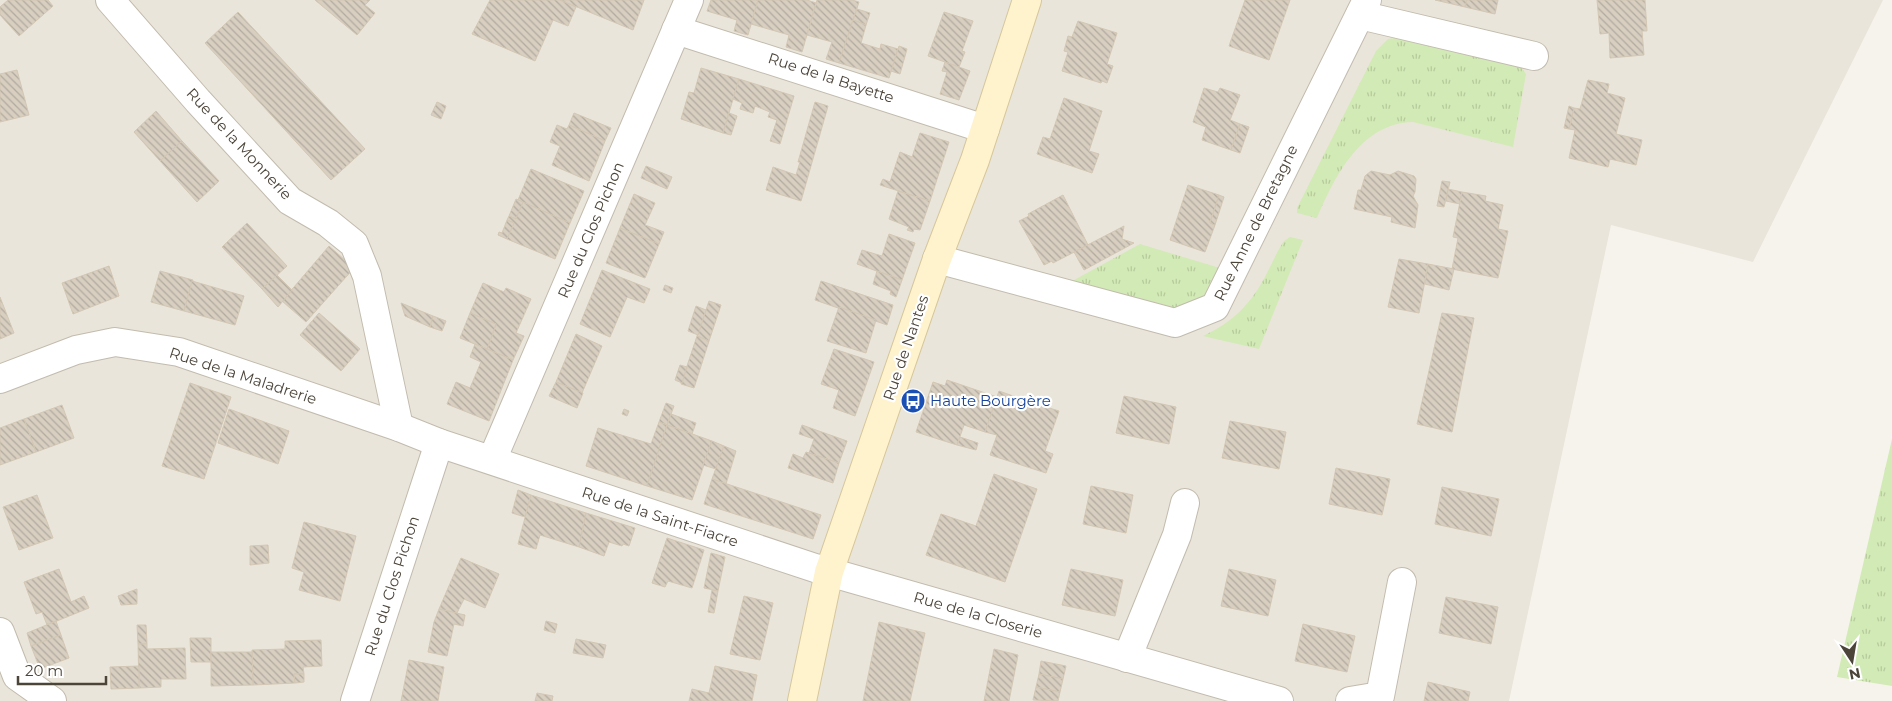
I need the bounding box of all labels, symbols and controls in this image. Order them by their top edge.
street label: Rue de la Bayette [766,48,897,107]
street label: Rue de la Monnerie [183,84,296,204]
street label: Rue Anne de Bretagne [1209,142,1302,304]
street label: Rue du Clos Pichon [553,159,628,301]
street label: Rue de Nantes [879,293,932,403]
street label: Rue de la Maladrerie [167,343,319,408]
bus stop icon: Haute Bourgère [900,388,926,414]
place label: Haute Bourgère [930,391,1051,410]
street label: Rue de la Saint-Fiacre [579,482,741,551]
street label: Rue du Clos Pichon [360,513,423,658]
street label: Rue de la Closerie [911,587,1045,642]
north arrow [1827,636,1877,686]
scale bar [18,654,105,686]
text: 20 m [25,661,63,680]
text: N [1847,664,1862,684]

